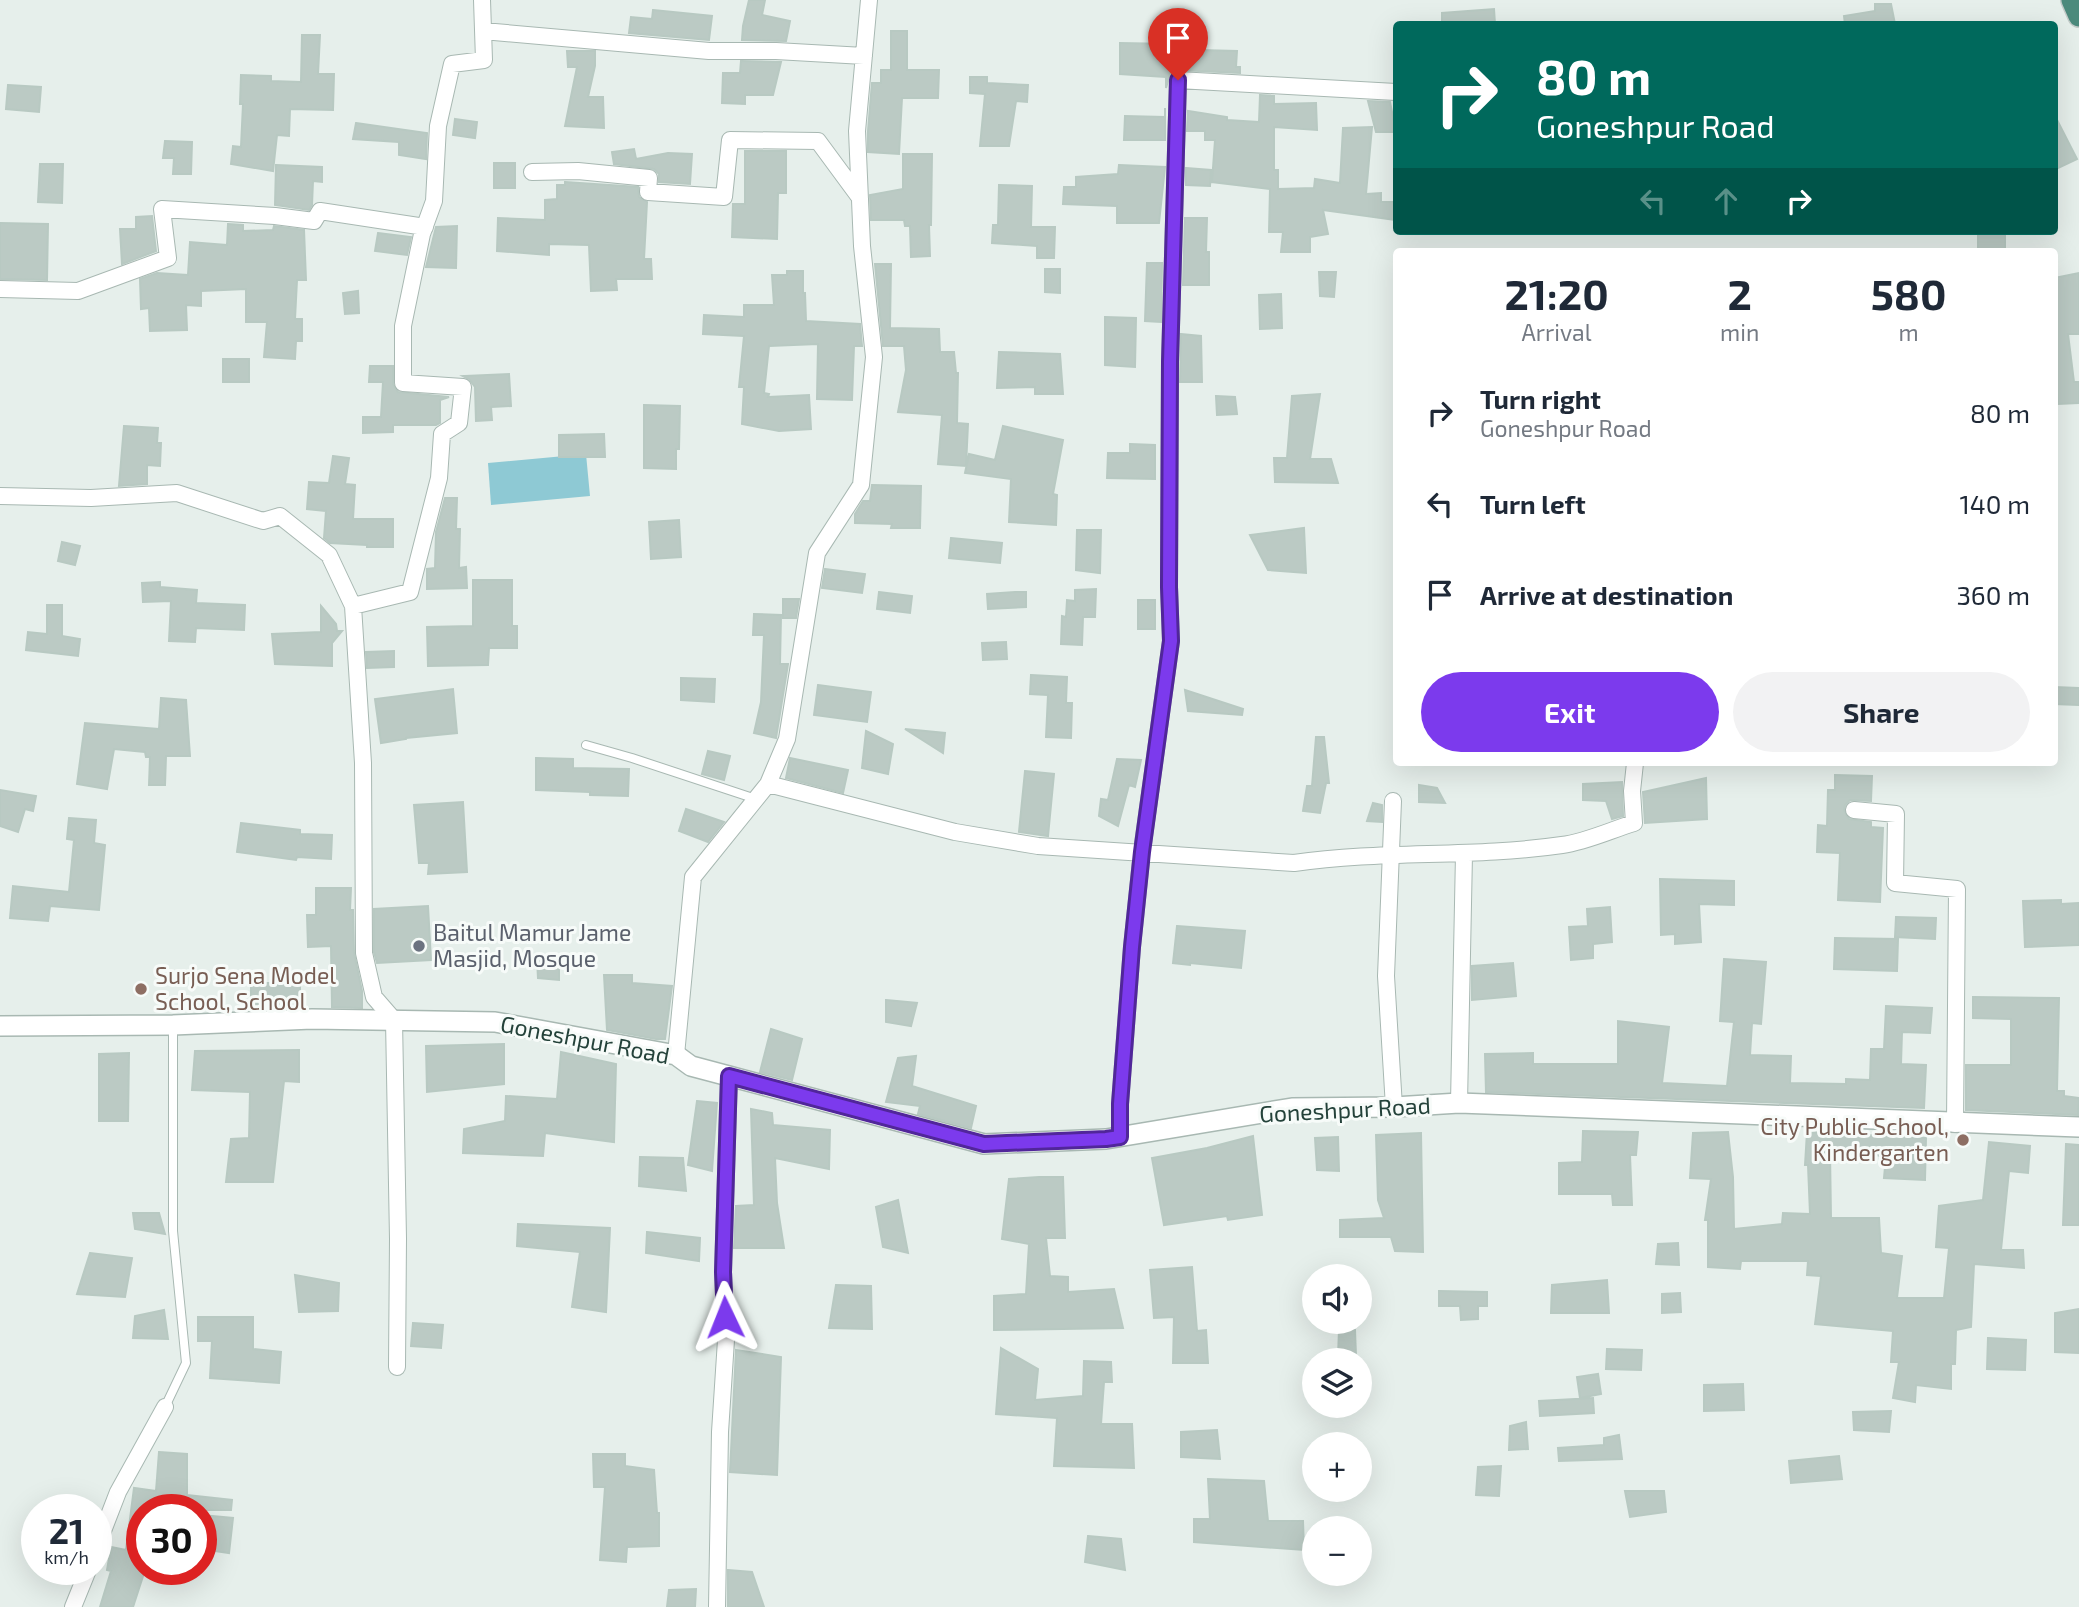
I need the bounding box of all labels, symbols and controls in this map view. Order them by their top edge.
pin [1148,8,1208,80]
icon: arrive [1159,19,1197,57]
text: 80 m [1536,46,1651,105]
icon: right [1421,49,1512,140]
text: Goneshpur Road [1536,106,1775,144]
icon: left [1634,182,1672,220]
icon: ahead [1707,182,1745,220]
icon: right [1780,182,1818,220]
text: 21:20 [1504,268,1609,318]
text: 2 [1727,268,1752,318]
text: 580 [1871,268,1947,318]
text: Arrival [1522,318,1592,346]
text: min [1720,318,1759,346]
text: m [1899,318,1919,346]
text: Turn right [1480,383,1601,414]
icon: right [1421,394,1459,432]
text: 80 m [1970,397,2030,428]
text: Goneshpur Road [1480,414,1652,442]
icon: left [1421,485,1459,523]
text: Turn left [1480,488,1586,519]
text: 140 m [1959,488,2030,519]
icon: arrive [1421,576,1459,614]
text: Arrive at destination [1480,579,1733,610]
text: 360 m [1956,579,2030,610]
button: Exit [1421,672,1719,752]
button: Share [1733,672,2030,752]
place label: Baitul Mamur Jame Masjid, Mosque [433,918,631,972]
marker: Baitul Mamur Jame Masjid, Mosque [411,938,427,954]
place label: Surjo Sena Model School, School [155,961,336,1015]
marker: Surjo Sena Model School, School [133,981,149,997]
street label: Goneshpur Road [498,1009,672,1069]
street label: Goneshpur Road [1259,1091,1431,1127]
place label: City Public School, Kindergarten [1760,1112,1949,1166]
marker: City Public School, Kindergarten [1955,1132,1971,1148]
map controls [1302,1264,1372,1586]
button: sound [1302,1264,1372,1334]
position arrow [688,1280,762,1354]
button: layers [1302,1348,1372,1418]
button: + [1302,1432,1372,1502]
speed limit sign: 30 [126,1494,217,1585]
text: 21 [49,1509,84,1551]
button: − [1302,1516,1372,1586]
text: km/h [44,1546,89,1568]

